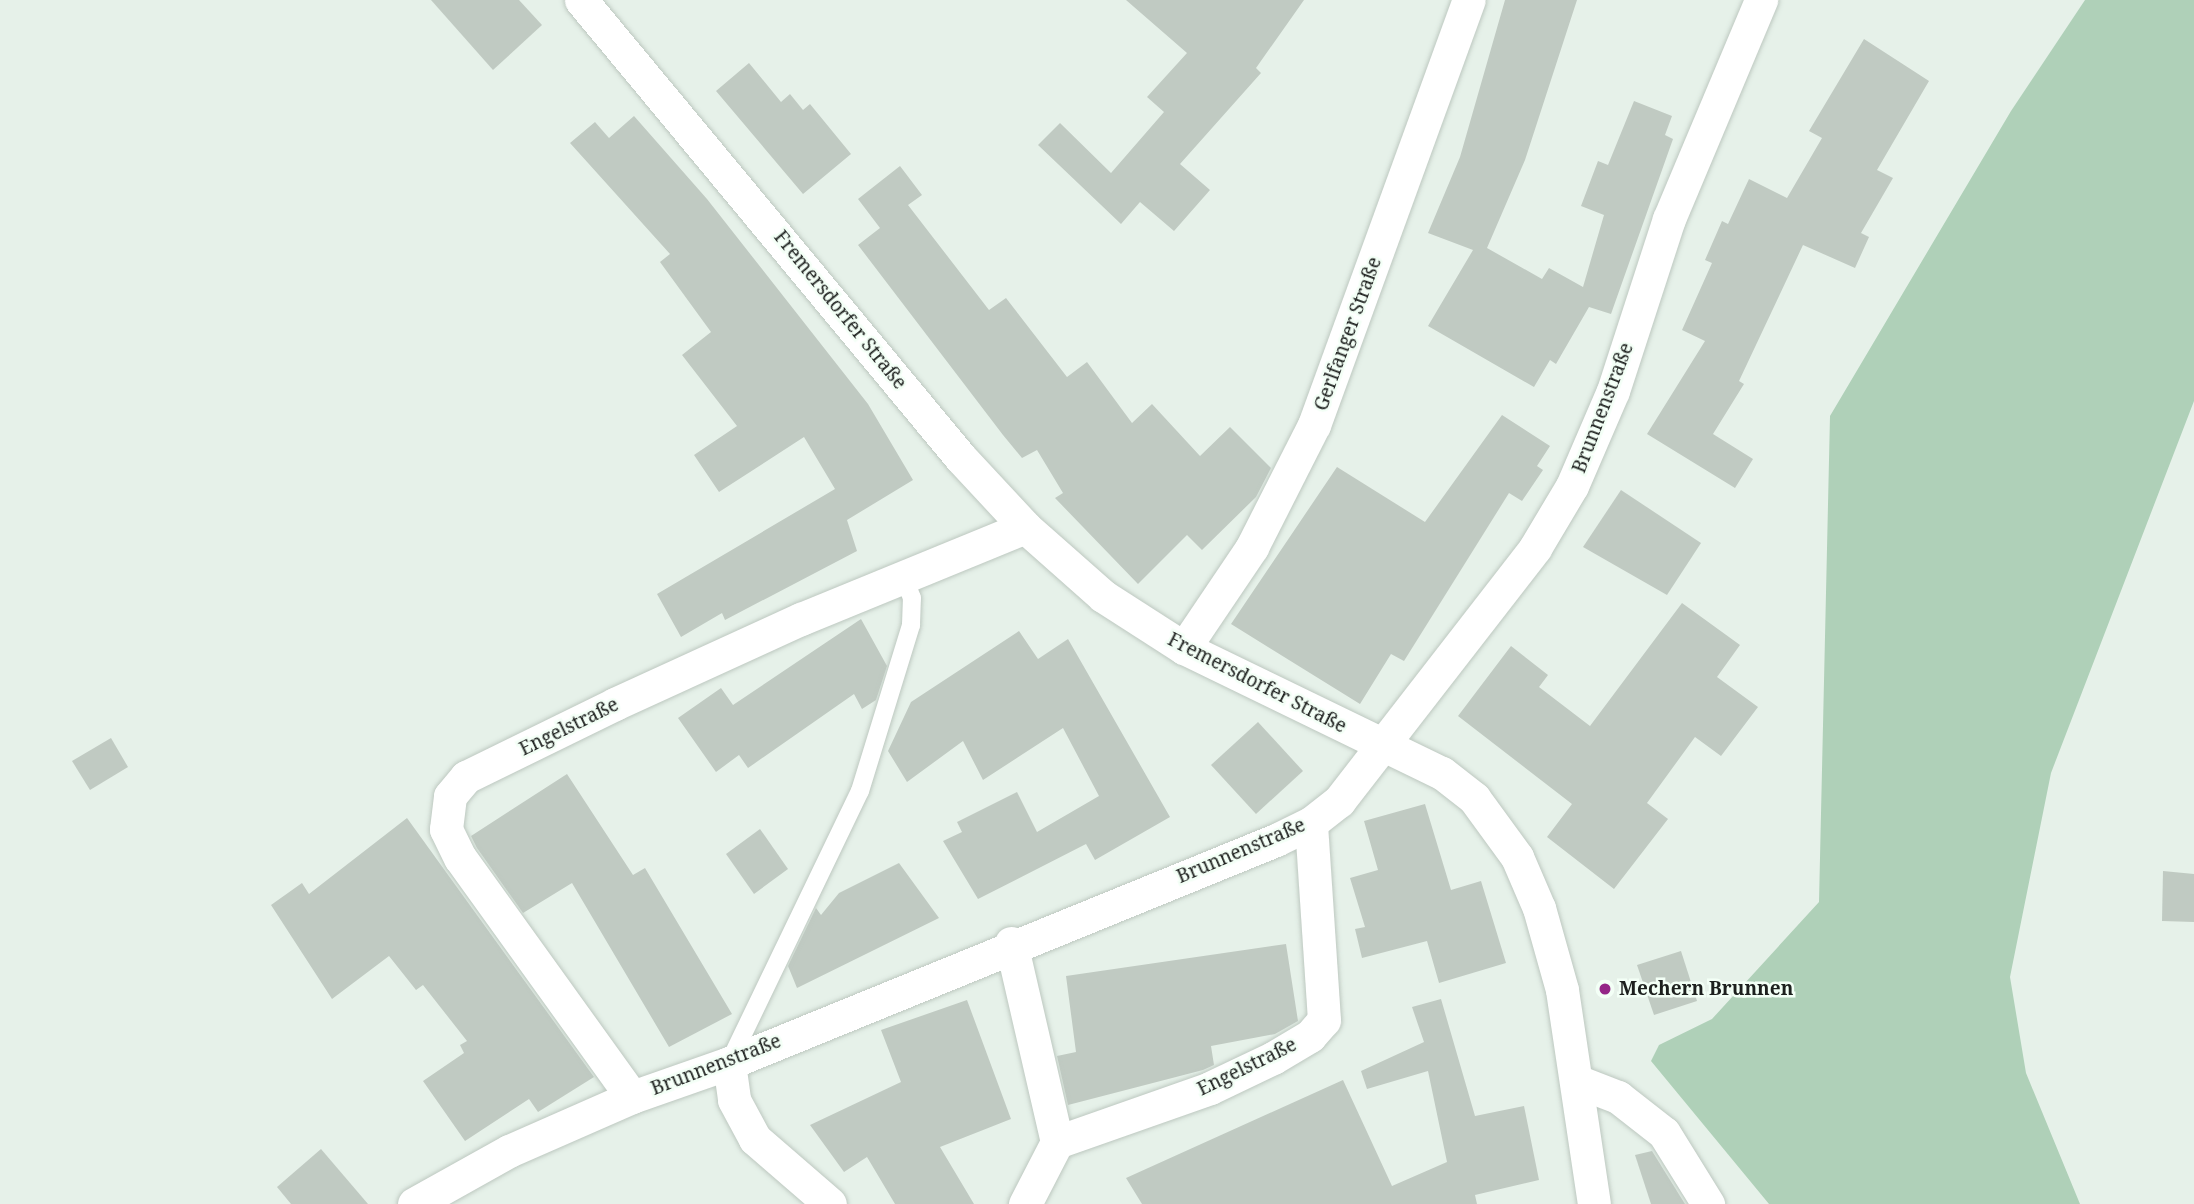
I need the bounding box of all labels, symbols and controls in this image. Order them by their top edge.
street label: Fremersdorfer Straße [769,226,911,394]
street label: Gerlfanger Straße [1310,254,1386,414]
street label: Brunnenstraße [1568,340,1638,476]
street label: Fremersdorfer Straße [1164,628,1350,738]
street label: Engelstraße [516,693,622,761]
street label: Brunnenstraße [1173,814,1309,888]
place label: Mechern Brunnen [1619,978,1793,1000]
marker: Mechern Brunnen [1597,981,1613,997]
street label: Brunnenstraße [648,1030,784,1100]
street label: Engelstraße [1194,1033,1300,1101]

